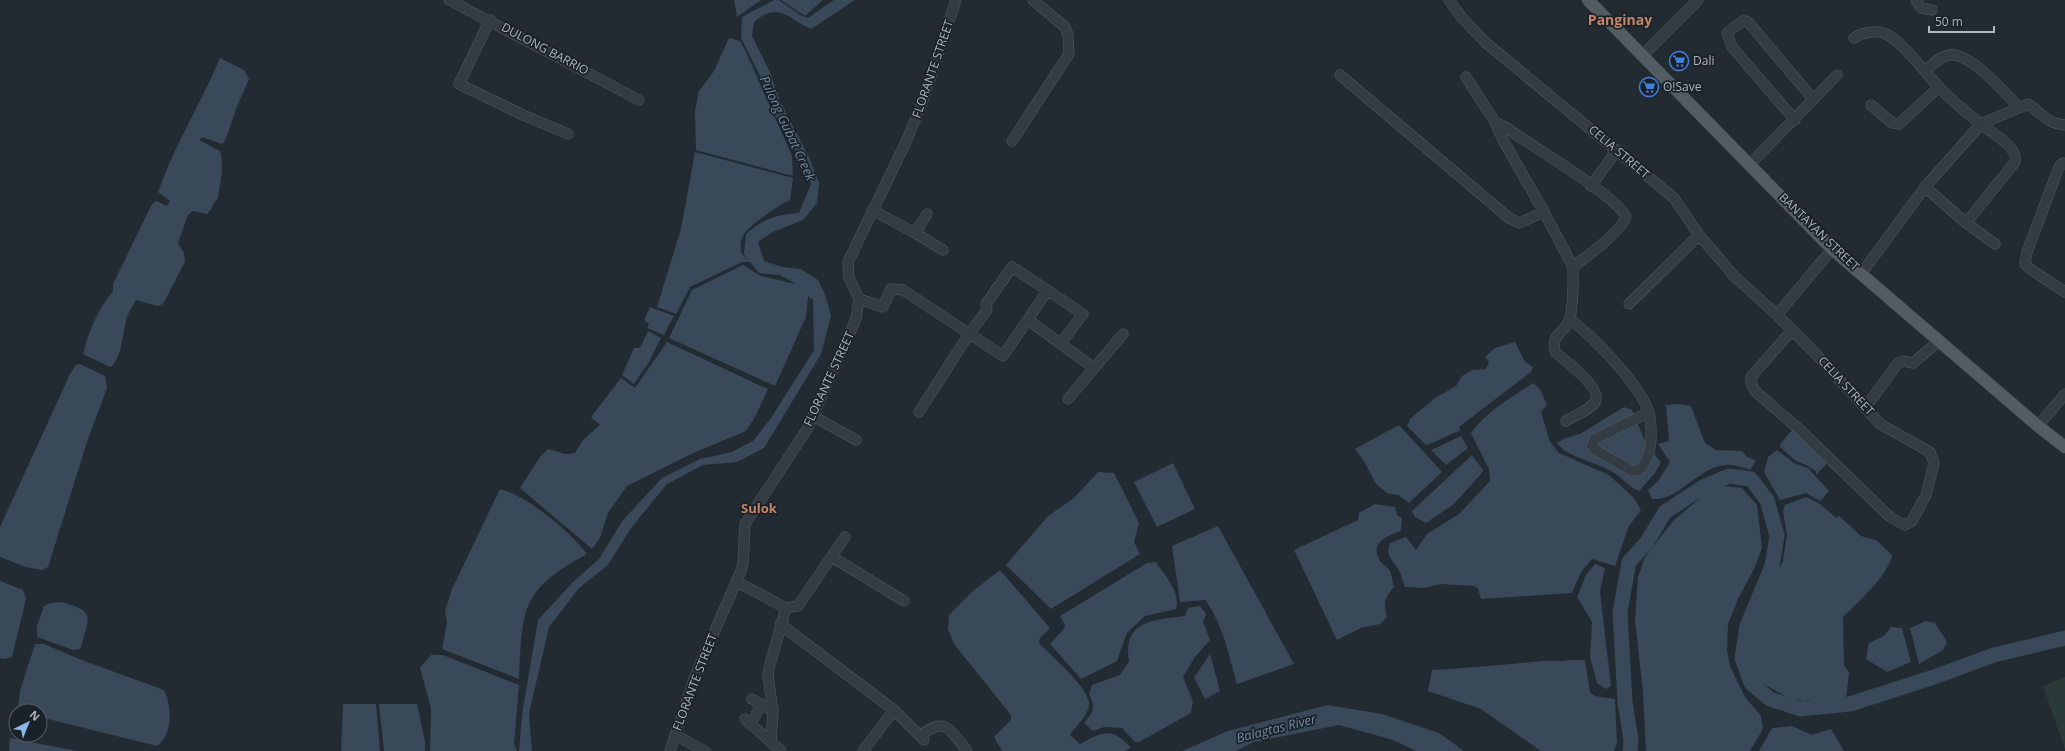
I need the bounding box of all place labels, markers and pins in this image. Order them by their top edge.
supermarket icon: Dali [1668,50,1690,72]
place label: Dali [1693,52,1714,69]
supermarket icon: O!Save [1638,76,1660,98]
place label: O!Save [1663,78,1702,95]

